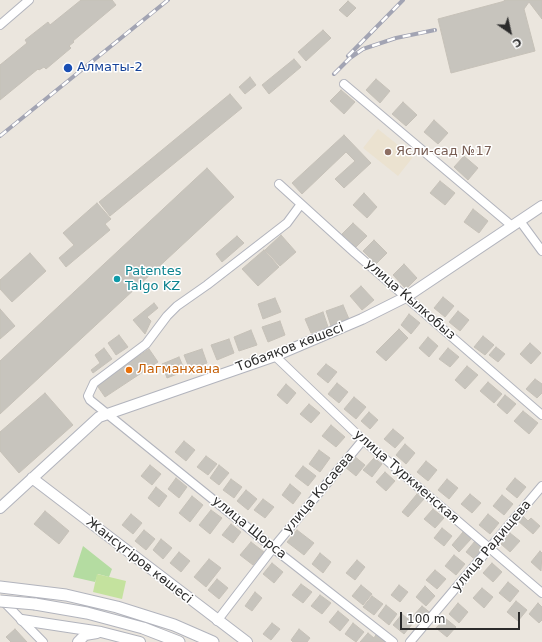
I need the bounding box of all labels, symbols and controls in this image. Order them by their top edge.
north arrow [490,12,530,52]
text: С [510,35,524,50]
place label: Алматы-2 [77,60,143,76]
marker: Алматы-2 [62,62,74,74]
place label: Ясли-сад №17 [396,144,492,160]
marker: Ясли-сад №17 [383,147,393,157]
street label: улица Кылкобыз [362,257,458,343]
place label: Patentes Talgo KZ [125,264,181,295]
marker: Patentes Talgo KZ [112,274,122,284]
street label: Тобаяқов көшесі [234,320,346,376]
place label: Лагманхана [137,362,220,378]
marker: Лагманхана [124,365,134,375]
street label: улица Туркменская [350,427,462,527]
street label: улица Косаева [280,449,358,537]
street label: улица Щорса [209,493,289,563]
street label: улица Радищева [449,497,535,595]
street label: Жансүгіров көшесі [83,515,195,607]
scale bar [402,604,522,630]
text: 100 m [407,612,445,626]

